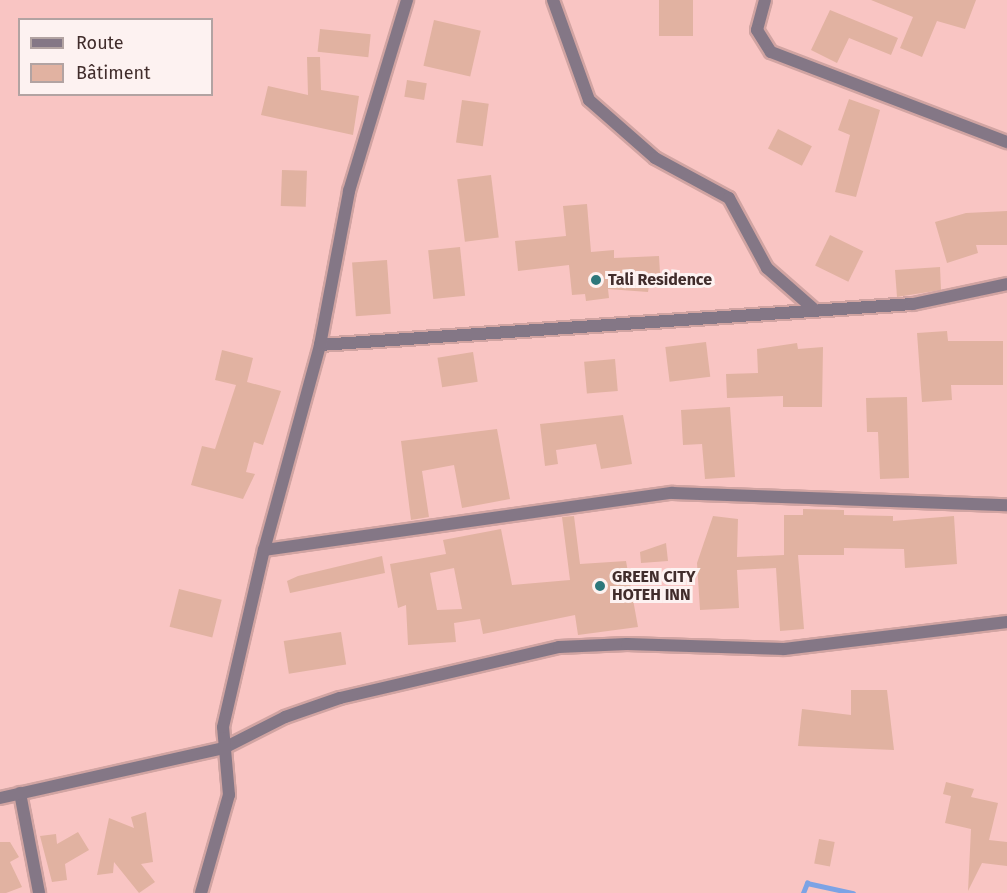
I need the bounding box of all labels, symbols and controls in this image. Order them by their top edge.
legend [18,18,213,96]
text: Route [76,32,124,54]
text: Bâtiment [76,62,151,84]
place label: Tali Residence [608,270,712,290]
marker: Tali Residence [589,273,603,287]
place label: GREEN CITY HOTEH INN [612,567,695,605]
marker: GREEN CITY HOTEH INN [593,579,607,593]

